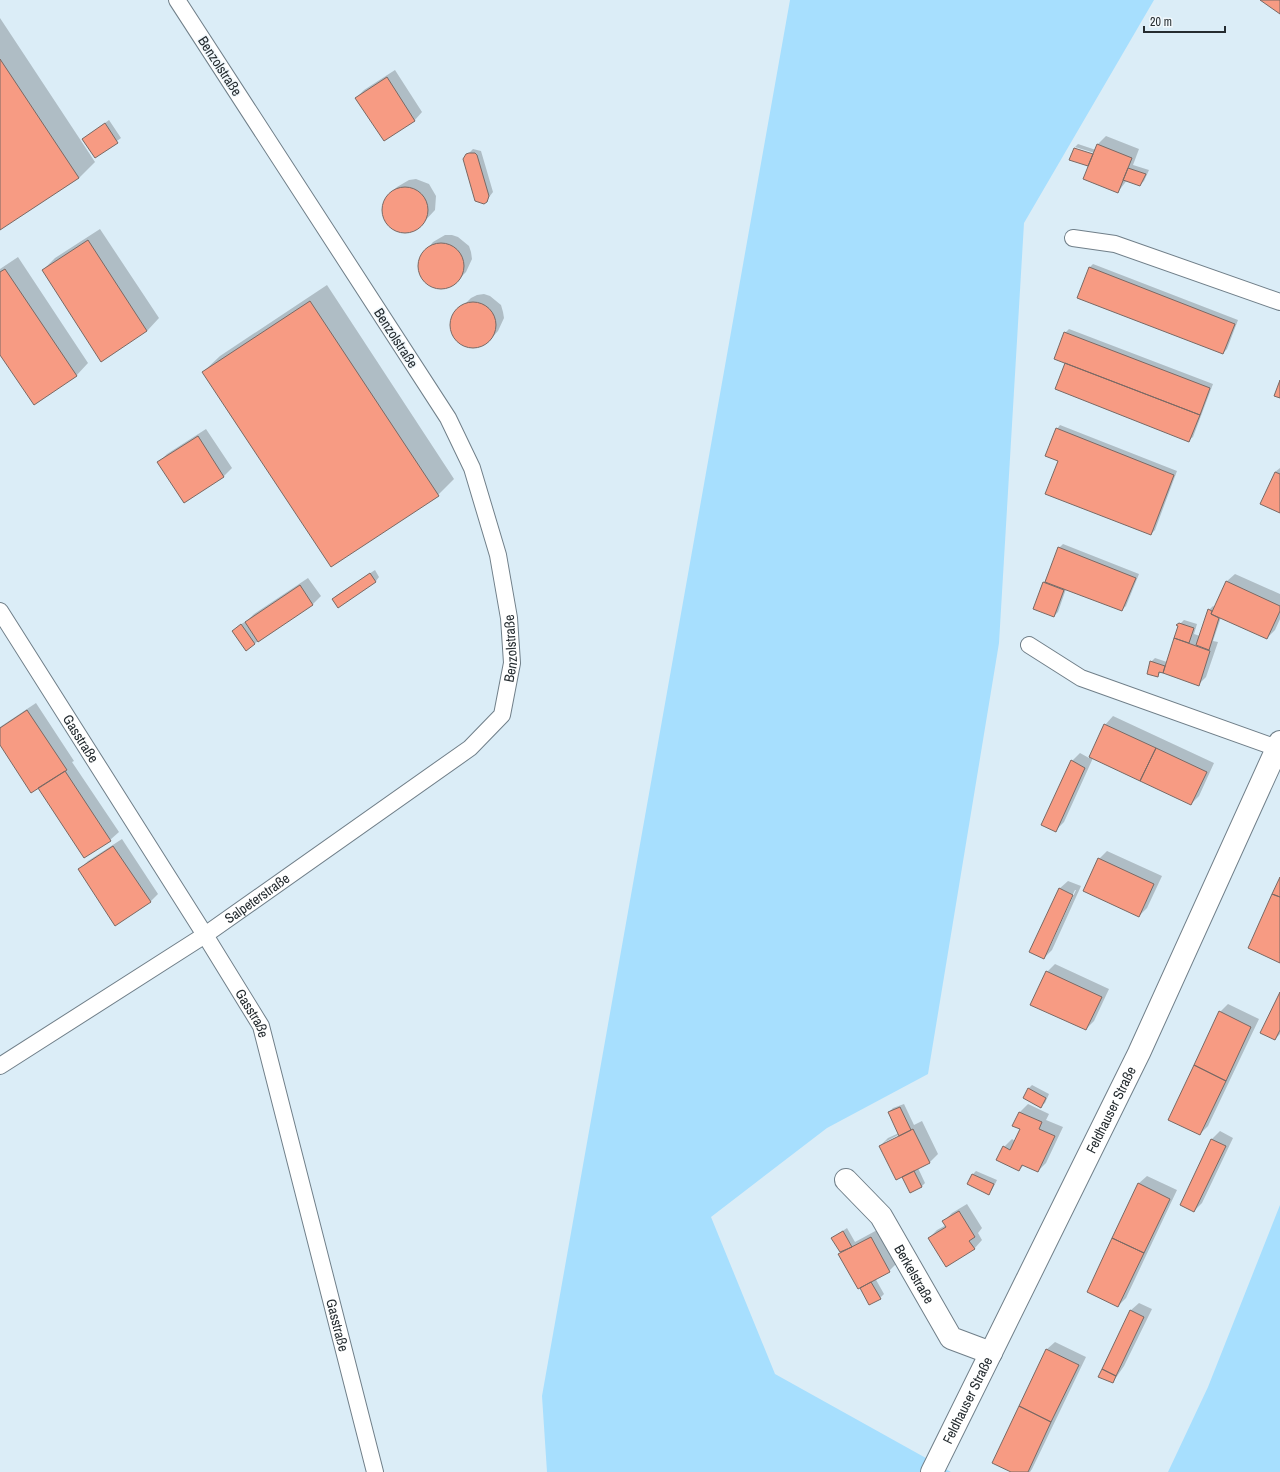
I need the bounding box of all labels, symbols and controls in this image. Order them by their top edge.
scale bar [1144,8,1225,34]
text: 20 m [1150,14,1172,30]
street label: Benzolstraße [194,33,246,99]
street label: Benzolstraße [370,305,422,371]
street label: Benzolstraße [499,613,521,684]
street label: Gasstraße [59,711,103,766]
street label: Salpeterstraße [221,869,293,927]
street label: Gasstraße [231,985,273,1039]
street label: Feldhauser Straße [1082,1063,1140,1156]
street label: Berkelstraße [890,1241,938,1307]
street label: Gasstraße [322,1297,353,1353]
street label: Feldhauser Straße [938,1354,996,1447]

